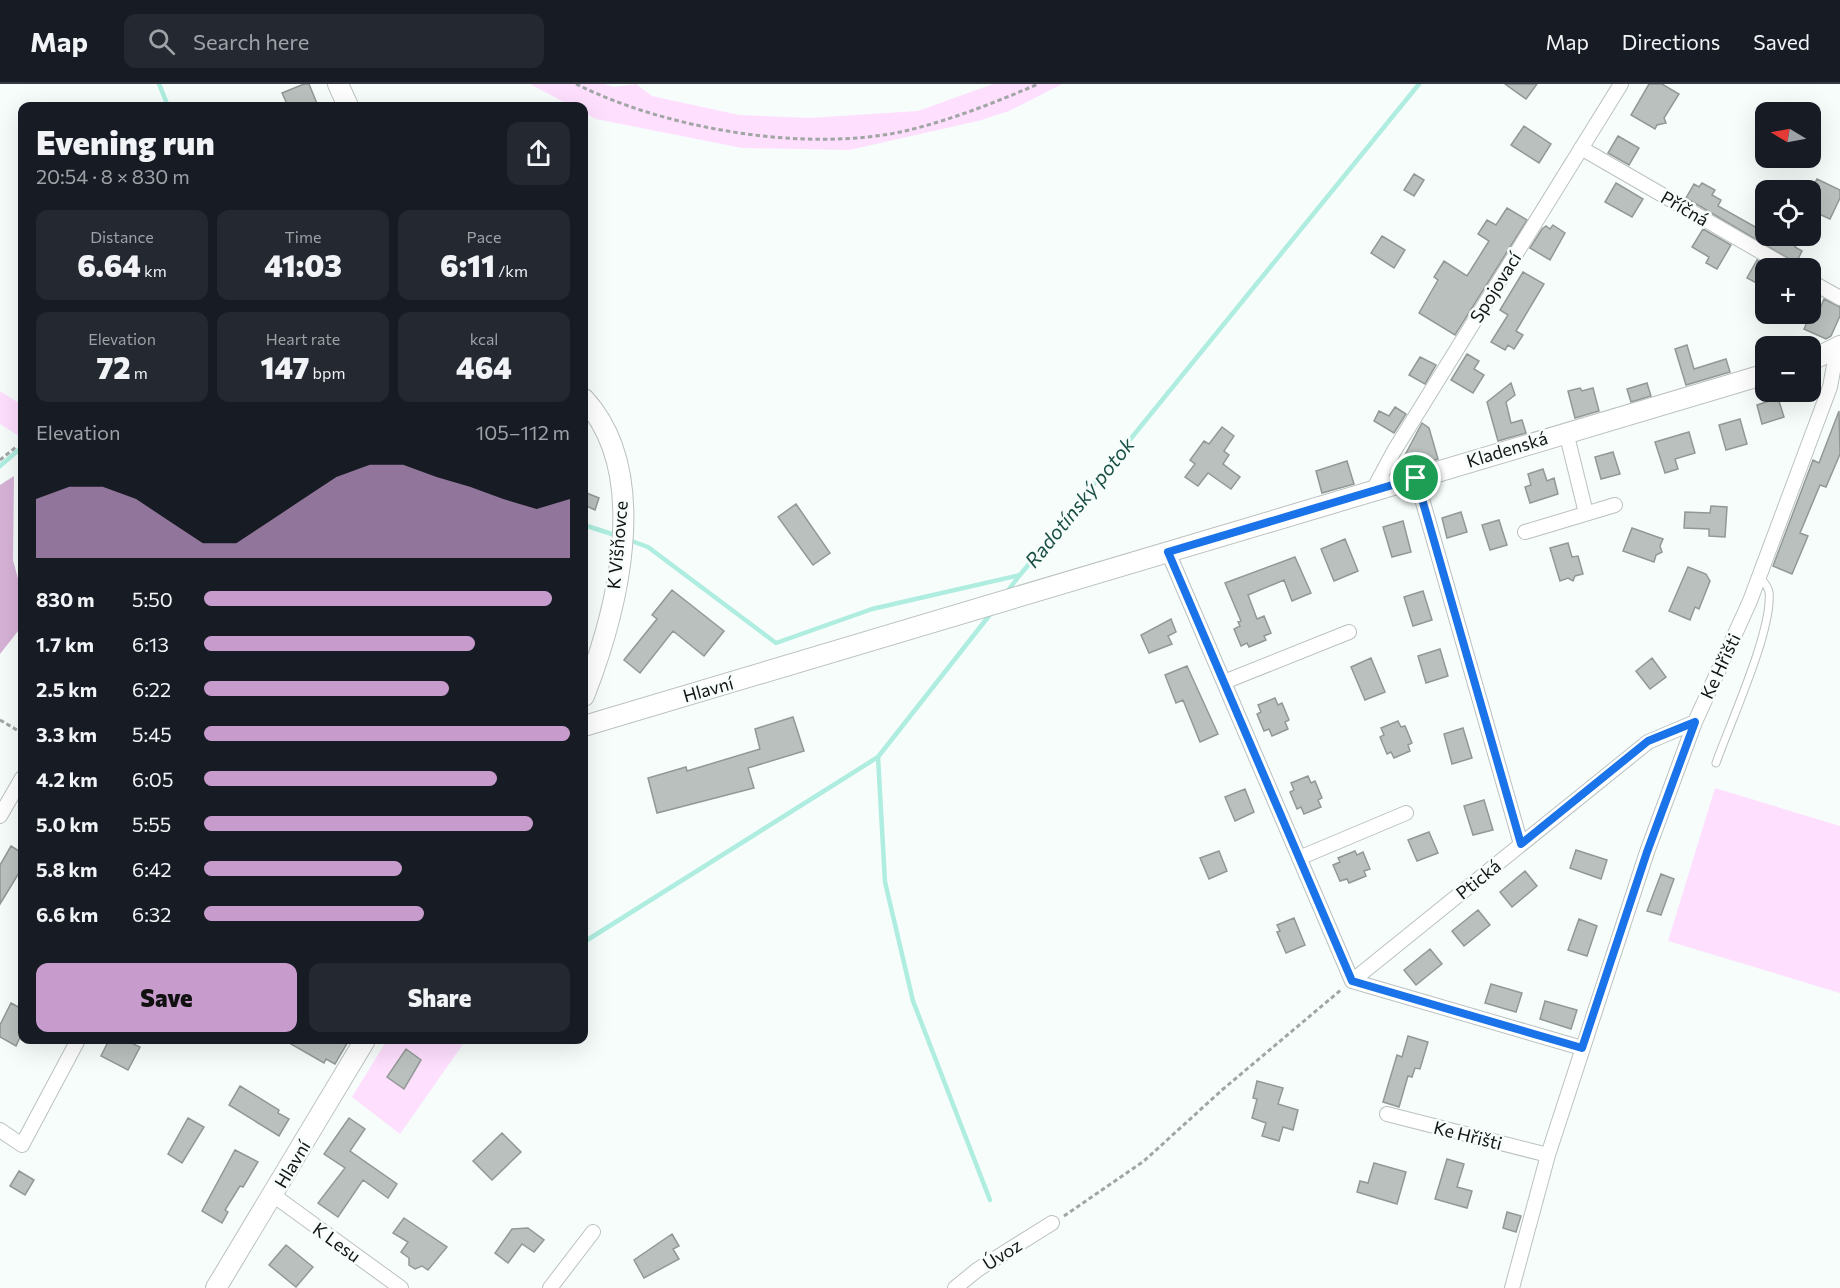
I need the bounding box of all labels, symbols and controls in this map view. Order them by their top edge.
search box [124,14,544,68]
text: Map [30,24,88,58]
icon: search [145,25,178,58]
text: Search here [193,28,309,55]
text: Map [1546,29,1589,54]
text: Directions [1622,29,1720,54]
text: Saved [1753,29,1810,54]
north arrow [1755,102,1821,168]
map controls [1755,102,1821,402]
text: Evening run [36,121,215,162]
button: share [507,122,570,185]
text: 20:54 · 8 × 830 m [36,164,190,188]
button: locate [1755,180,1821,246]
street label: Příčná [1657,186,1713,230]
text: Distance [90,227,154,246]
text: Time [285,227,321,246]
text: Pace [467,227,501,246]
text: 6.64 [77,246,141,283]
text: 41:03 [264,246,342,283]
text: 6:11 [440,246,495,283]
street label: Spojovací [1465,247,1526,326]
button: + [1755,258,1821,324]
text: km [141,261,167,280]
text: /km [495,261,528,280]
text: Elevation [88,329,156,348]
text: Heart rate [266,329,340,348]
text: kcal [470,329,498,348]
button: − [1755,336,1821,402]
text: 72 [96,348,131,385]
text: 147 [261,348,309,385]
text: 464 [456,348,512,385]
text: m [131,363,148,382]
text: bpm [309,363,345,382]
text: Elevation [36,420,121,444]
text: 105–112 m [476,420,570,444]
street label: Kladenská [1464,426,1550,472]
water label: Radotínský potok [1019,431,1139,572]
pin [1390,452,1441,503]
icon: arrive [1399,461,1432,494]
street label: K Višňovce [602,500,632,590]
text: 830 m [36,587,94,611]
text: 5:50 [132,587,173,611]
street label: Ke Hřišti [1695,630,1745,702]
text: 1.7 km [36,632,94,656]
text: 6:13 [132,632,169,656]
street label: Hlavní [680,671,737,707]
text: 2.5 km [36,677,97,701]
text: 6:22 [132,677,171,701]
text: 3.3 km [36,722,97,746]
text: 5:45 [132,722,172,746]
text: 4.2 km [36,767,98,791]
text: 6:05 [132,767,173,791]
text: 5.0 km [36,812,98,836]
text: 5:55 [132,812,171,836]
street label: Ptická [1451,854,1505,904]
text: 5.8 km [36,857,98,881]
text: 6:42 [132,857,172,881]
text: 6.6 km [36,902,98,926]
text: 6:32 [132,902,171,926]
button: Save [36,963,297,1032]
button: Share [309,963,570,1032]
street label: Ke Hřišti [1431,1116,1505,1154]
street label: Hlavní [269,1135,315,1192]
street label: K Lesu [309,1217,365,1267]
street label: Úvoz [978,1234,1026,1274]

